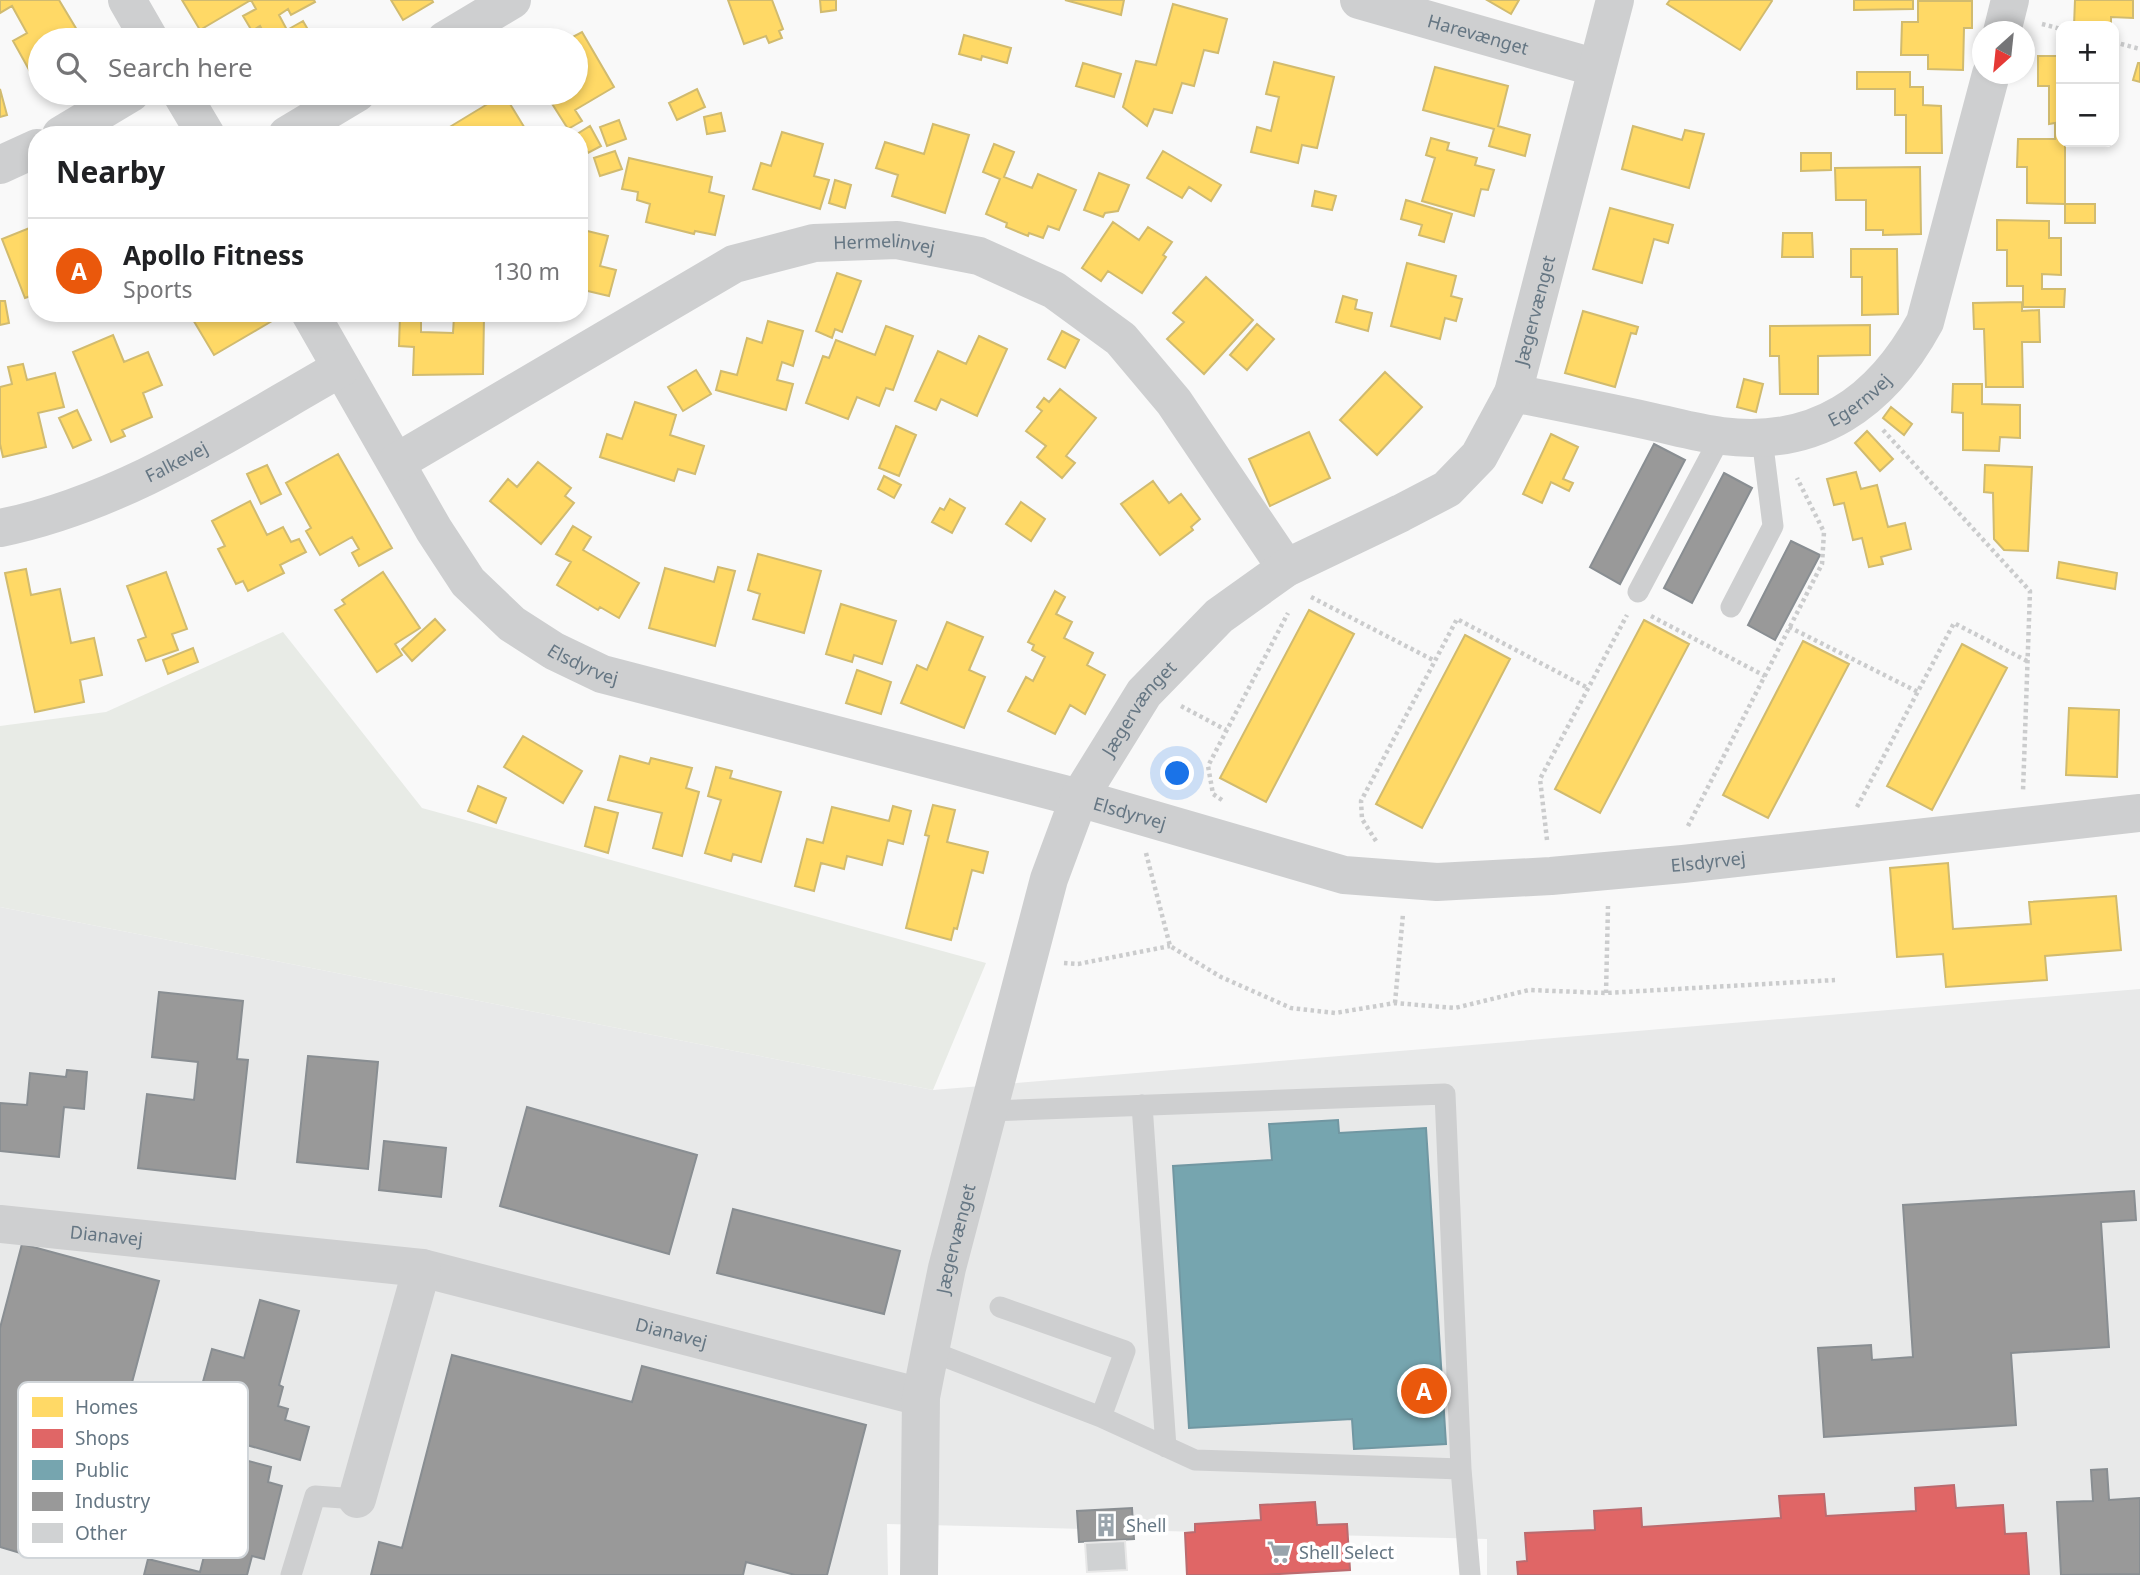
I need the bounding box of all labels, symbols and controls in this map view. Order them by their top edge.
street label: Harevænget [1425,8,1532,60]
north arrow [1972,21,2035,84]
map controls [2056,21,2119,147]
button: + [2056,21,2119,84]
search box [28,28,588,105]
icon: search [52,48,90,86]
text: Search here [108,49,253,85]
button: − [2056,84,2119,147]
text: Nearby [56,151,165,192]
street label: Hermelinvej [833,228,937,259]
text: Apollo Fitness [123,237,304,273]
street label: Jægervænget [1508,252,1560,370]
text: A [71,255,87,287]
text: 130 m [493,255,560,287]
text: Sports [123,273,193,305]
street label: Egernvej [1824,368,1896,432]
street label: Falkevej [141,435,212,488]
street label: Elsdyrvej [543,638,621,690]
street label: Jægervænget [1095,655,1181,762]
your location [1160,756,1194,790]
street label: Elsdyrvej [1091,791,1169,835]
street label: Elsdyrvej [1670,845,1747,877]
street label: Jægervænget [930,1181,981,1298]
street label: Dianavej [69,1219,144,1251]
street label: Dianavej [633,1312,710,1353]
pin: A [1401,1365,1447,1417]
legend [18,1382,248,1558]
text: Homes [75,1394,138,1420]
text: Shops [75,1425,129,1451]
text: Public [75,1457,129,1483]
text: Industry [75,1488,150,1514]
building icon: Shell [1092,1511,1120,1539]
place label: Shell [1126,1513,1166,1537]
text: Other [75,1520,127,1546]
supermarket icon: Shell Select [1265,1538,1293,1566]
place label: Shell Select [1299,1540,1395,1564]

